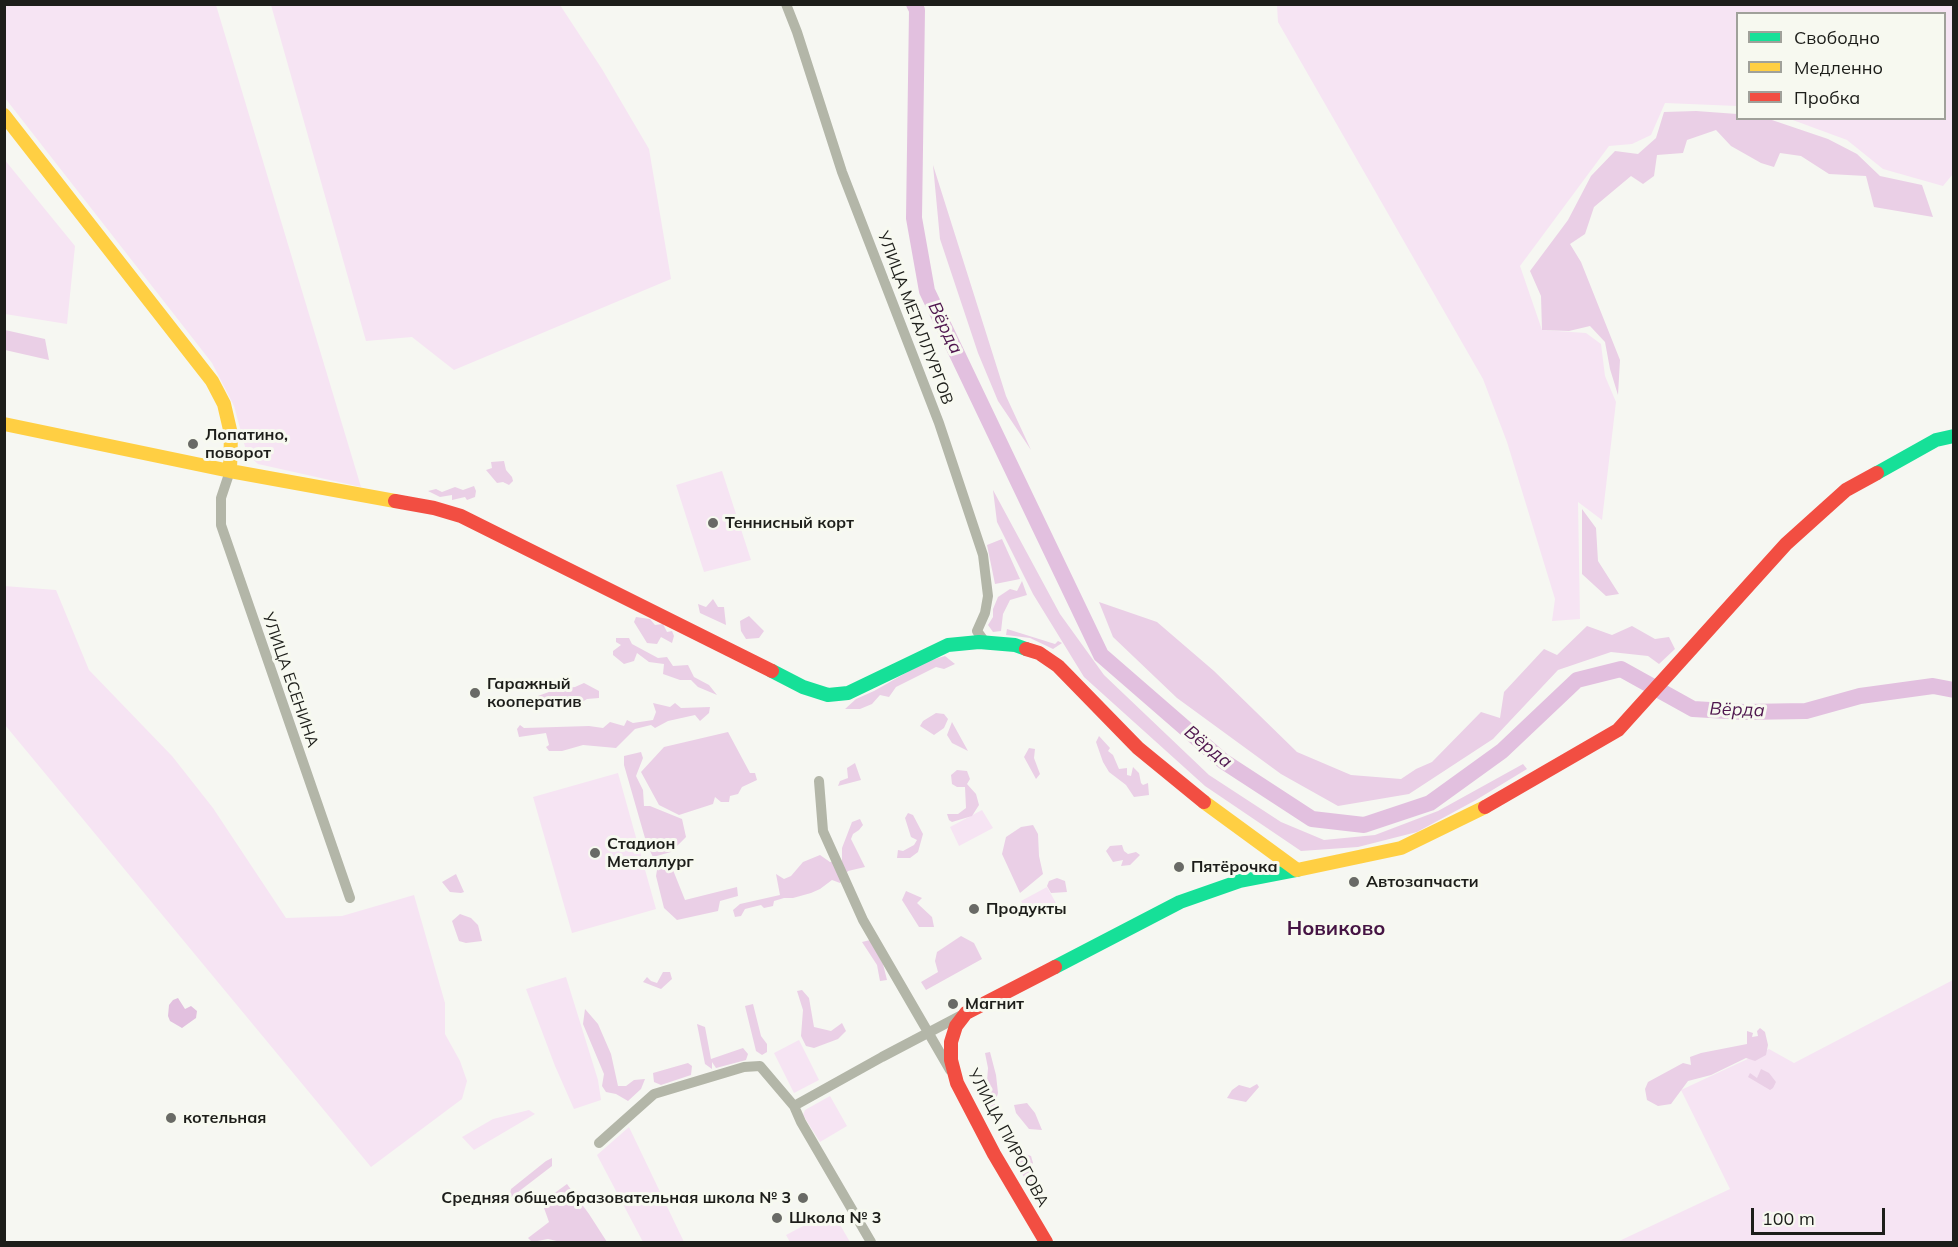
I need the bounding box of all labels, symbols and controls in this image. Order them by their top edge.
legend [1736,12,1946,120]
text: Свободно [1794,26,1880,49]
text: Медленно [1794,56,1883,79]
text: Пробка [1794,86,1860,109]
street label: УЛИЦА МЕТАЛЛУРГОВ [873,229,957,407]
water label: Вёрда [923,298,967,358]
place label: Лопатино, поворот [205,425,288,463]
marker: Лопатино, поворот [186,437,200,451]
place label: Теннисный корт [725,513,854,533]
marker: Теннисный корт [706,516,720,530]
street label: УЛИЦА ЕСЕНИНА [258,610,322,750]
place label: Гаражный кооператив [487,674,581,712]
marker: Гаражный кооператив [468,686,482,700]
water label: Вёрда [1709,698,1765,722]
water label: Вёрда [1180,721,1236,773]
place label: Стадион Металлург [607,834,694,872]
marker: Стадион Металлург [588,846,602,860]
place label: Пятёрочка [1191,857,1278,877]
marker: Пятёрочка [1172,860,1186,874]
place label: Автозапчасти [1366,872,1479,892]
marker: Автозапчасти [1347,875,1361,889]
place label: Продукты [986,899,1067,919]
marker: Продукты [967,902,981,916]
district label: Новиково [1287,917,1385,941]
place label: Магнит [965,994,1024,1014]
marker: Магнит [946,997,960,1011]
street label: УЛИЦА ПИРОГОВА [963,1066,1053,1210]
place label: котельная [183,1108,266,1128]
marker: котельная [164,1111,178,1125]
place label: Средняя общеобразовательная школа № 3 [441,1188,791,1208]
marker: Средняя общеобразовательная школа № 3 [796,1191,810,1205]
scale bar [1754,1196,1888,1234]
text: 100 m [1762,1207,1815,1230]
place label: Школа № 3 [789,1208,881,1228]
marker: Школа № 3 [770,1211,784,1225]

